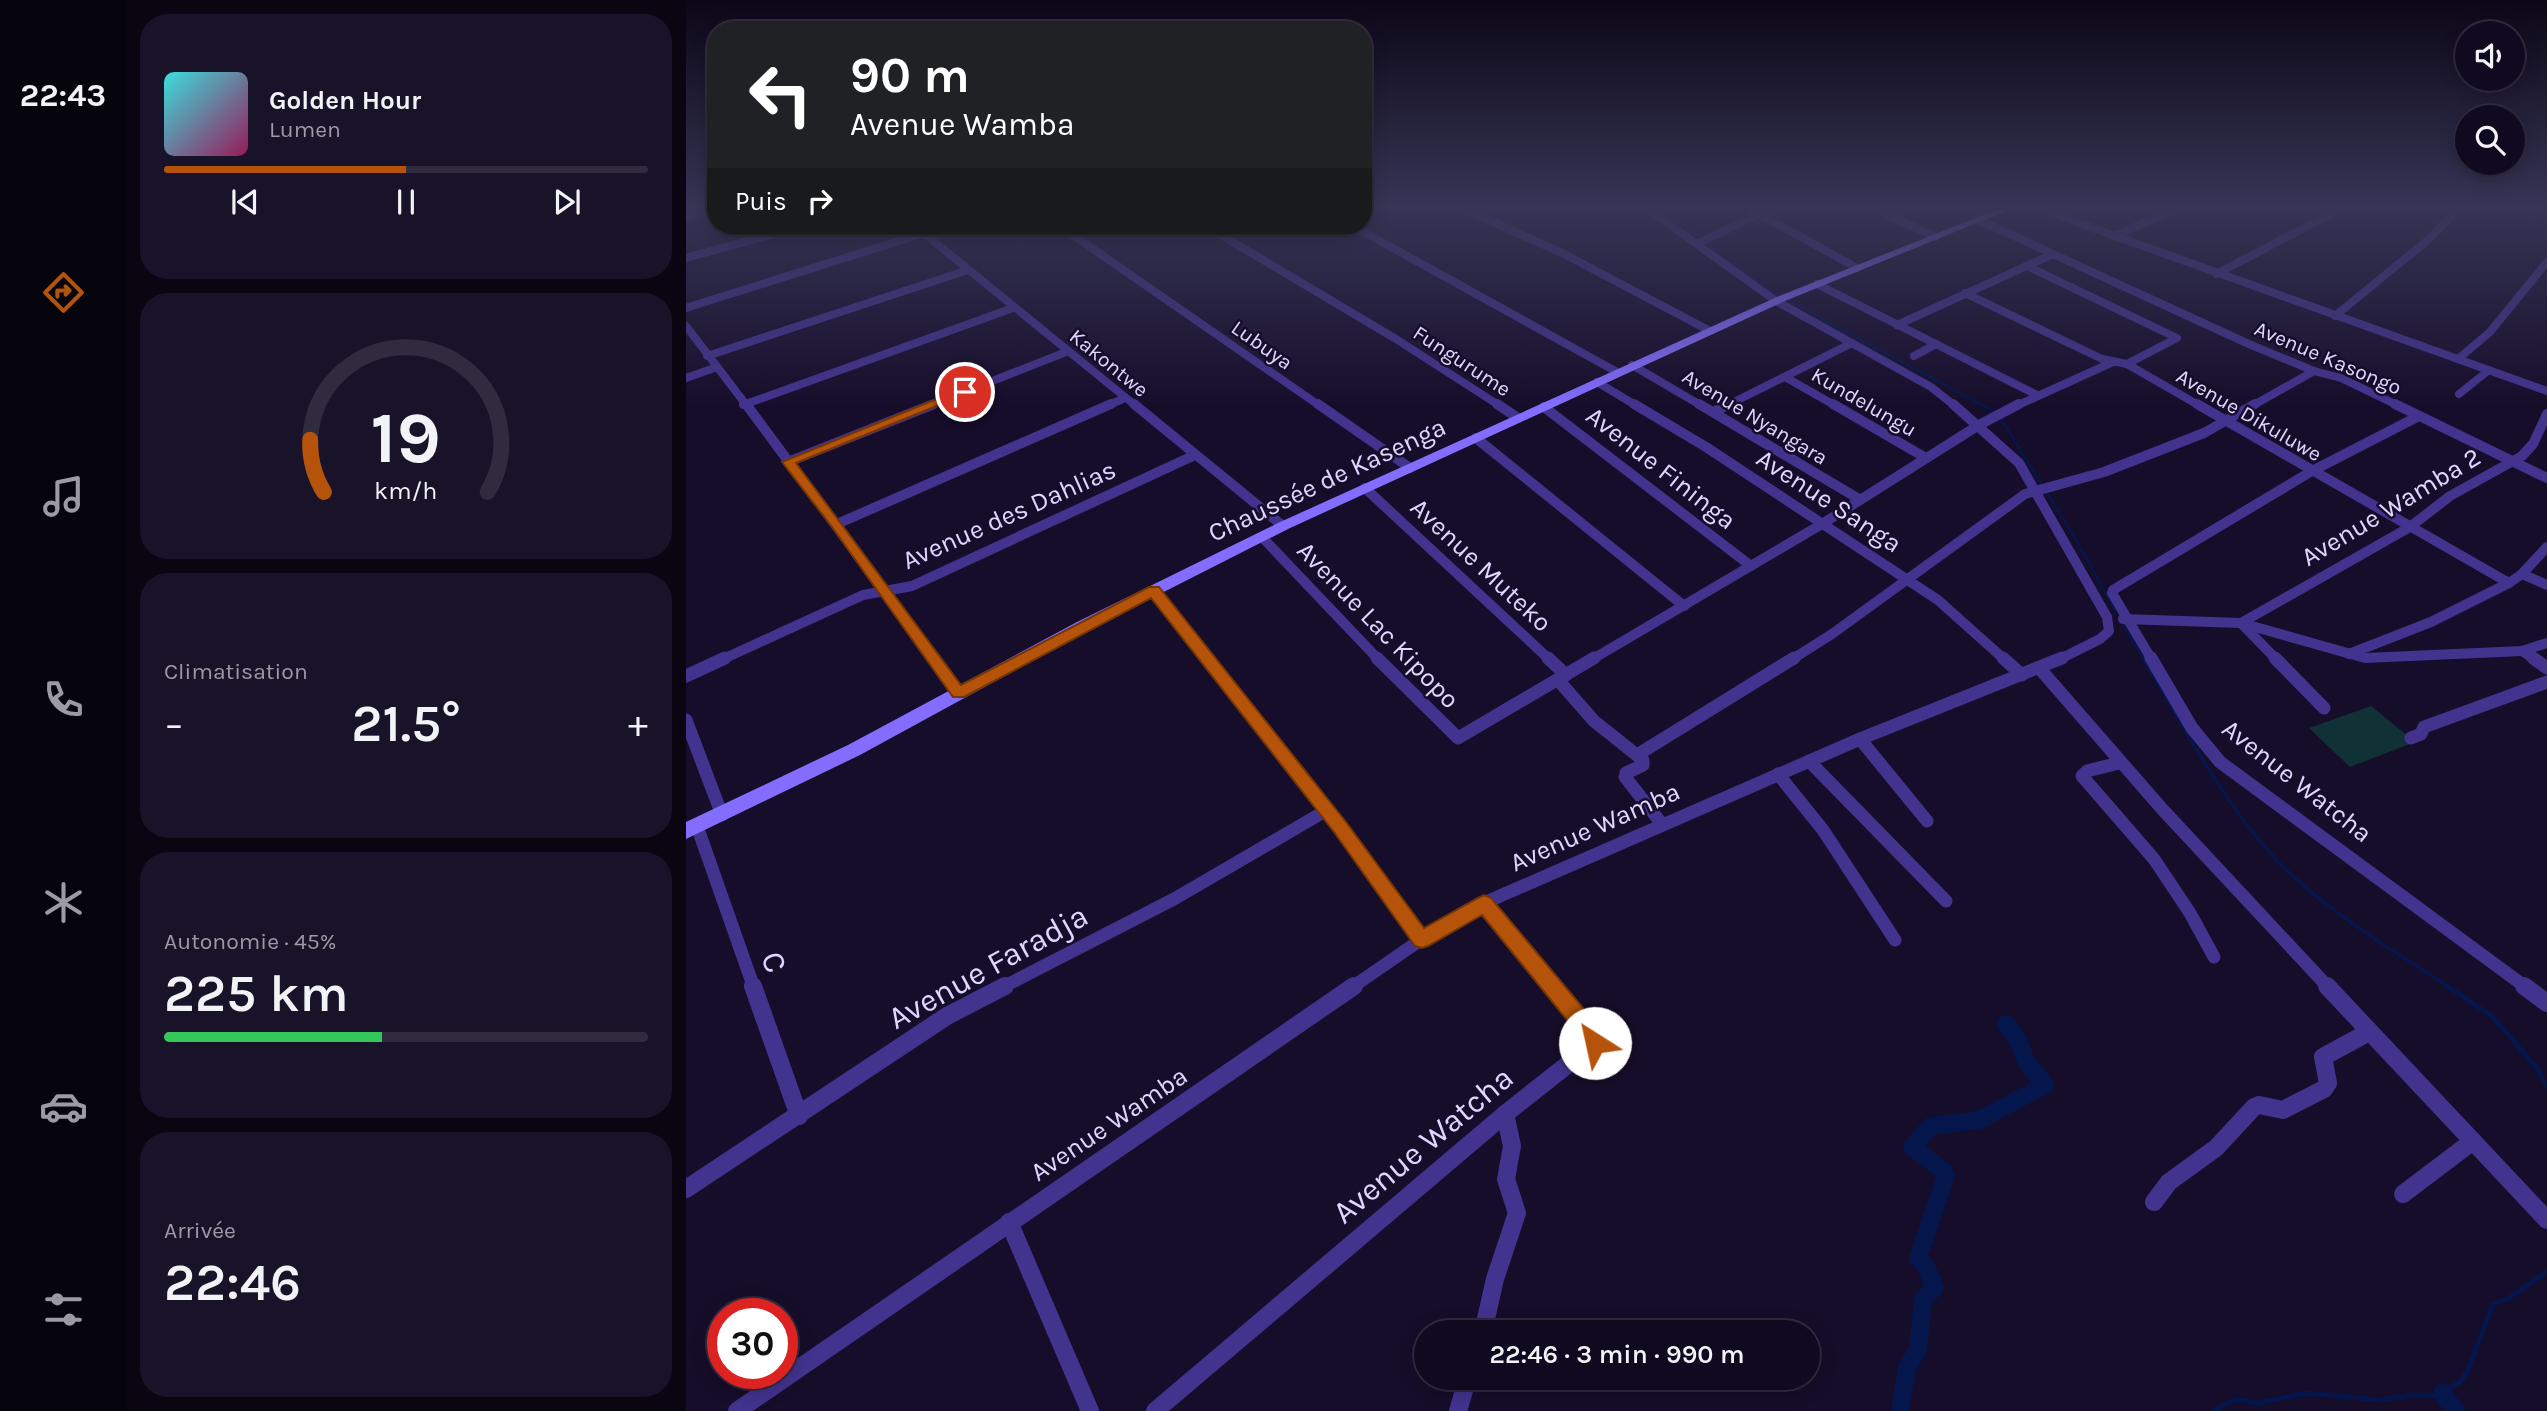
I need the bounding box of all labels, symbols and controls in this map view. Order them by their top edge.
map controls [2455,21,2525,175]
button: sound [2455,21,2525,91]
text: 90 m [850,47,970,104]
icon: left [735,49,826,140]
text: 22:43 [20,77,106,114]
text: Golden Hour [269,85,421,116]
button: search [2455,105,2525,175]
text: Avenue Wamba [850,106,1075,143]
text: Lumen [269,116,341,143]
icon: right [801,182,839,220]
icon: previous [226,183,264,221]
icon: pause [387,183,425,221]
icon: next [548,183,586,221]
text: Puis [735,186,787,217]
icon: directions [39,268,88,317]
street label: Lubuya [1227,315,1297,375]
street label: Avenue Kasongo [2251,316,2405,400]
street label: Fungurume [1409,321,1515,401]
street label: Kakontwe [1065,324,1153,402]
pin [935,362,995,422]
street label: Kundelungu [1807,362,1921,442]
street label: Avenue Nyangara [1678,364,1832,470]
street label: Avenue Dikuluwe [2172,364,2326,466]
icon: arrive [946,373,984,411]
text: 19 [371,396,441,481]
street label: Avenue Fininga [1580,400,1742,536]
street label: Chaussée de Kasenga [1203,411,1451,549]
street label: Avenue Wamba 2 [2296,441,2486,573]
street label: Avenue Sanga [1751,443,1907,559]
street label: Avenue des Dahlias [897,454,1121,576]
icon: music [39,472,88,521]
text: km/h [374,476,438,505]
street label: Avenue Muteko [1404,492,1558,638]
street label: Avenue Lac Kipopo [1290,535,1466,715]
text: Climatisation [164,658,308,685]
icon: phone [39,675,88,724]
text: 21.5° [351,693,461,754]
text: − [164,702,184,747]
text: + [628,702,648,747]
street label: Avenue Watcha [2216,713,2378,849]
street label: Avenue Wamba [1505,776,1685,878]
icon: climate [39,878,88,927]
street label: Avenue Faradja [882,897,1094,1037]
text: Autonomie · 45% [164,928,337,955]
street label: C [753,947,795,977]
text: 225 km [164,963,349,1024]
position arrow [1558,1006,1632,1080]
street label: Avenue Watcha [1325,1059,1521,1231]
street label: Avenue Wamba [1025,1060,1193,1188]
icon: car [39,1082,88,1131]
text: Arrivée [164,1217,236,1244]
text: 22:46 [164,1252,301,1313]
icon: filters [39,1285,88,1334]
speed limit sign: 30 [707,1298,798,1389]
text: 22:46 · 3 min · 990 m [1490,1339,1744,1370]

